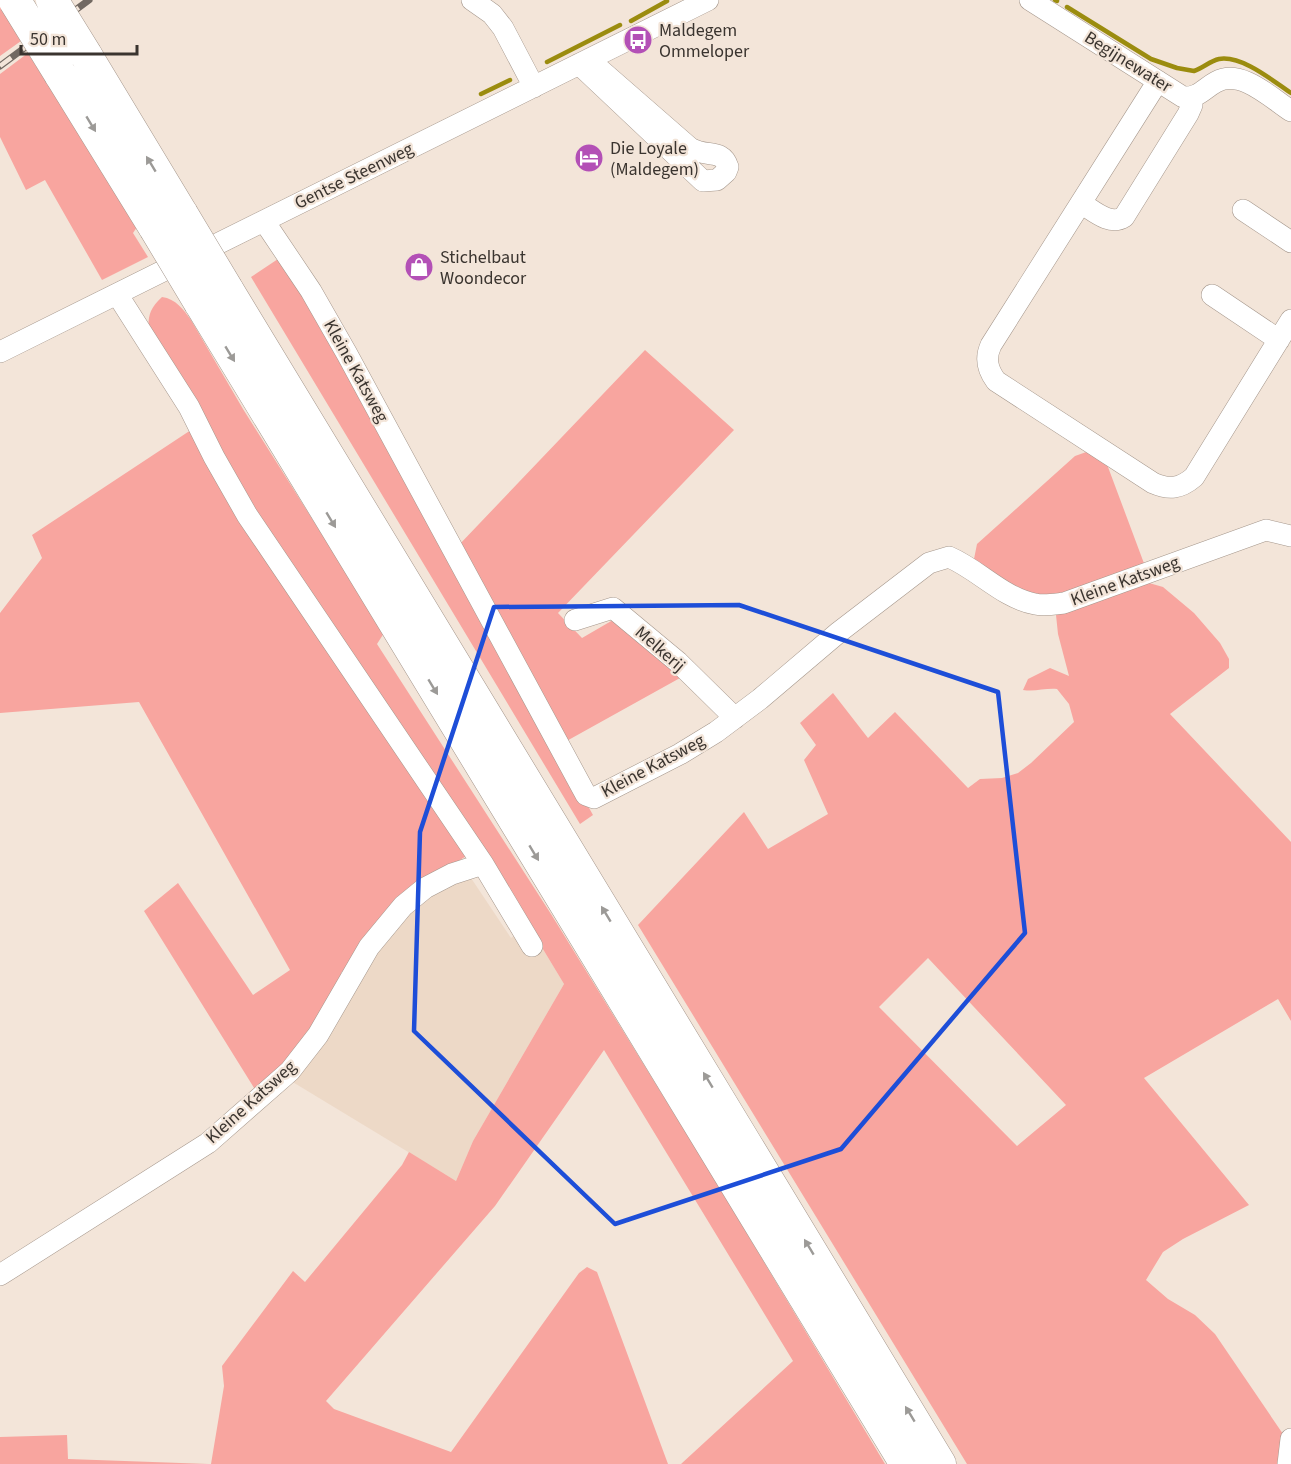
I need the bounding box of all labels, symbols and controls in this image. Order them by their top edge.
scale bar [21,18,136,56]
place label: Maldegem Ommeloper [659,18,750,64]
bus stop icon: Maldegem Ommeloper [622,24,654,56]
street label: Begijnewater [1080,25,1177,99]
text: 50 m [30,27,66,52]
one-way arrow [85,116,96,132]
street label: Gentse Steenweg [290,136,418,216]
place label: Die Loyale (Maldegem) [610,136,699,182]
hotel icon: Die Loyale (Maldegem) [573,142,605,174]
one-way arrow [146,156,157,172]
place label: Stichelbaut Woondecor [440,245,527,291]
shop icon: Stichelbaut Woondecor [403,251,435,283]
street label: Kleine Katsweg [317,315,395,427]
one-way arrow [225,346,236,362]
one-way arrow [326,512,337,528]
street label: Kleine Katsweg [1067,550,1183,612]
street label: Melkerij [629,620,691,678]
one-way arrow [427,679,438,695]
street label: Kleine Katsweg [597,728,709,804]
one-way arrow [529,845,540,861]
one-way arrow [601,906,612,922]
street label: Kleine Katsweg [200,1055,302,1149]
one-way arrow [702,1072,713,1088]
one-way arrow [804,1238,814,1255]
one-way arrow [905,1405,915,1422]

